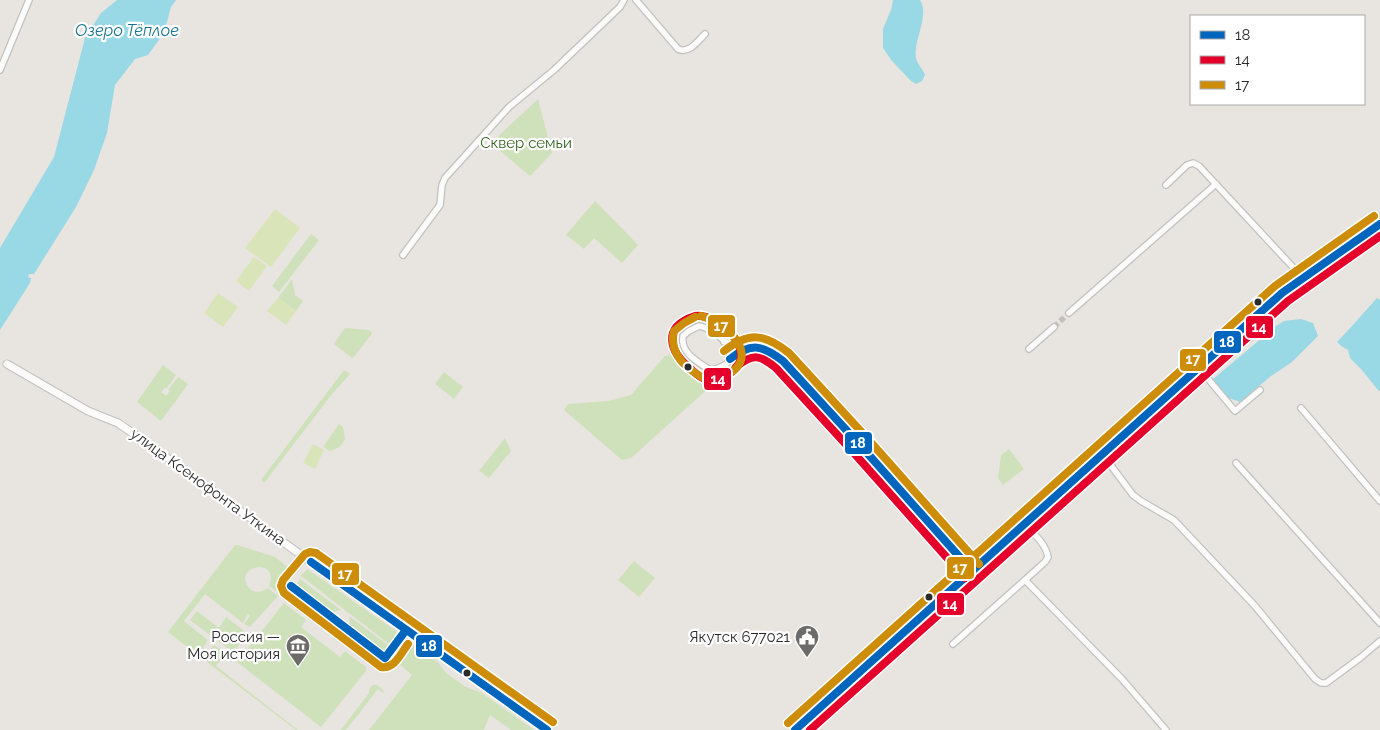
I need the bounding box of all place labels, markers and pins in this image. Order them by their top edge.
unlabelled marker [1253,297,1263,307]
unlabelled marker [683,362,693,372]
unlabelled marker [924,592,934,602]
public building icon: Якутск 677021 [794,624,820,658]
place label: Россия — Моя история [187,628,280,663]
place label: Якутск 677021 [689,628,791,646]
museum icon: Россия — Моя история [285,633,311,667]
unlabelled marker [462,668,472,678]

